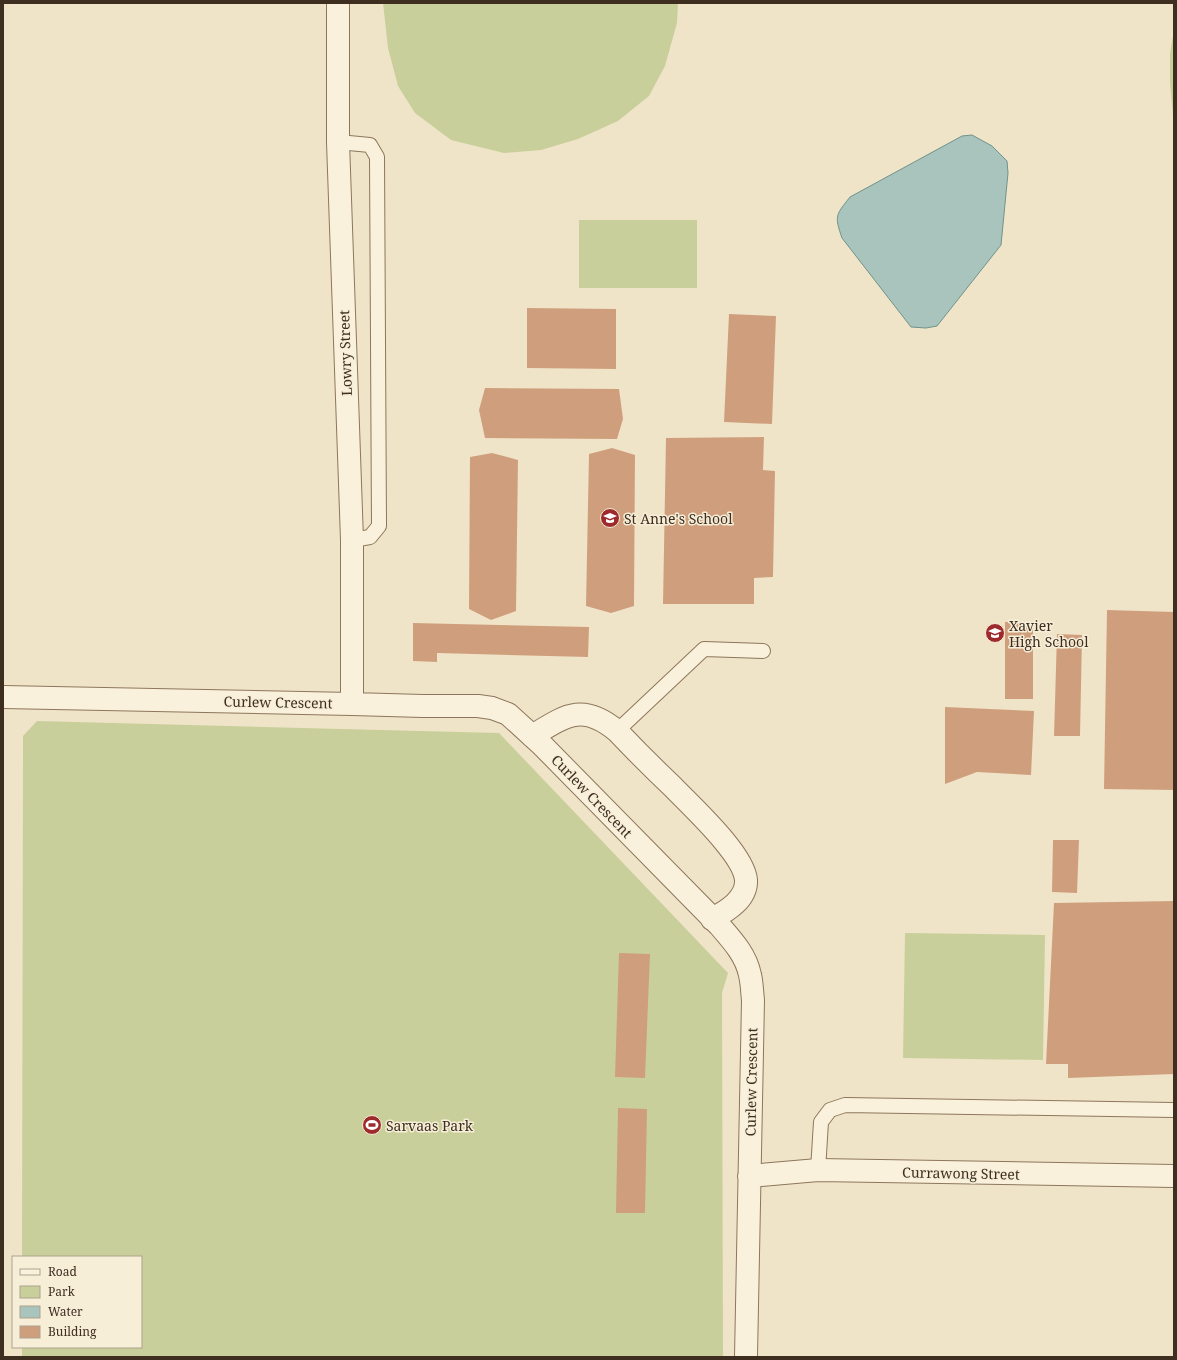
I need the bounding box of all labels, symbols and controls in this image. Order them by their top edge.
street label: Lowry Street [334,310,356,396]
school or university icon: St Anne's School [599,507,621,529]
place label: St Anne's School [624,509,733,528]
place label: Xavier High School [1009,616,1089,651]
school or university icon: Xavier High School [984,622,1006,644]
street label: Curlew Crescent [223,692,333,712]
street label: Curlew Crescent [547,750,637,842]
street label: Curlew Crescent [741,1027,761,1137]
sports icon: Sarvaas Park [361,1114,383,1136]
place label: Sarvaas Park [386,1116,474,1135]
street label: Currawong Street [902,1162,1020,1184]
legend [12,1256,142,1348]
text: Road [48,1263,78,1280]
text: Park [48,1283,76,1300]
text: Water [48,1303,83,1320]
text: Building [48,1323,97,1340]

